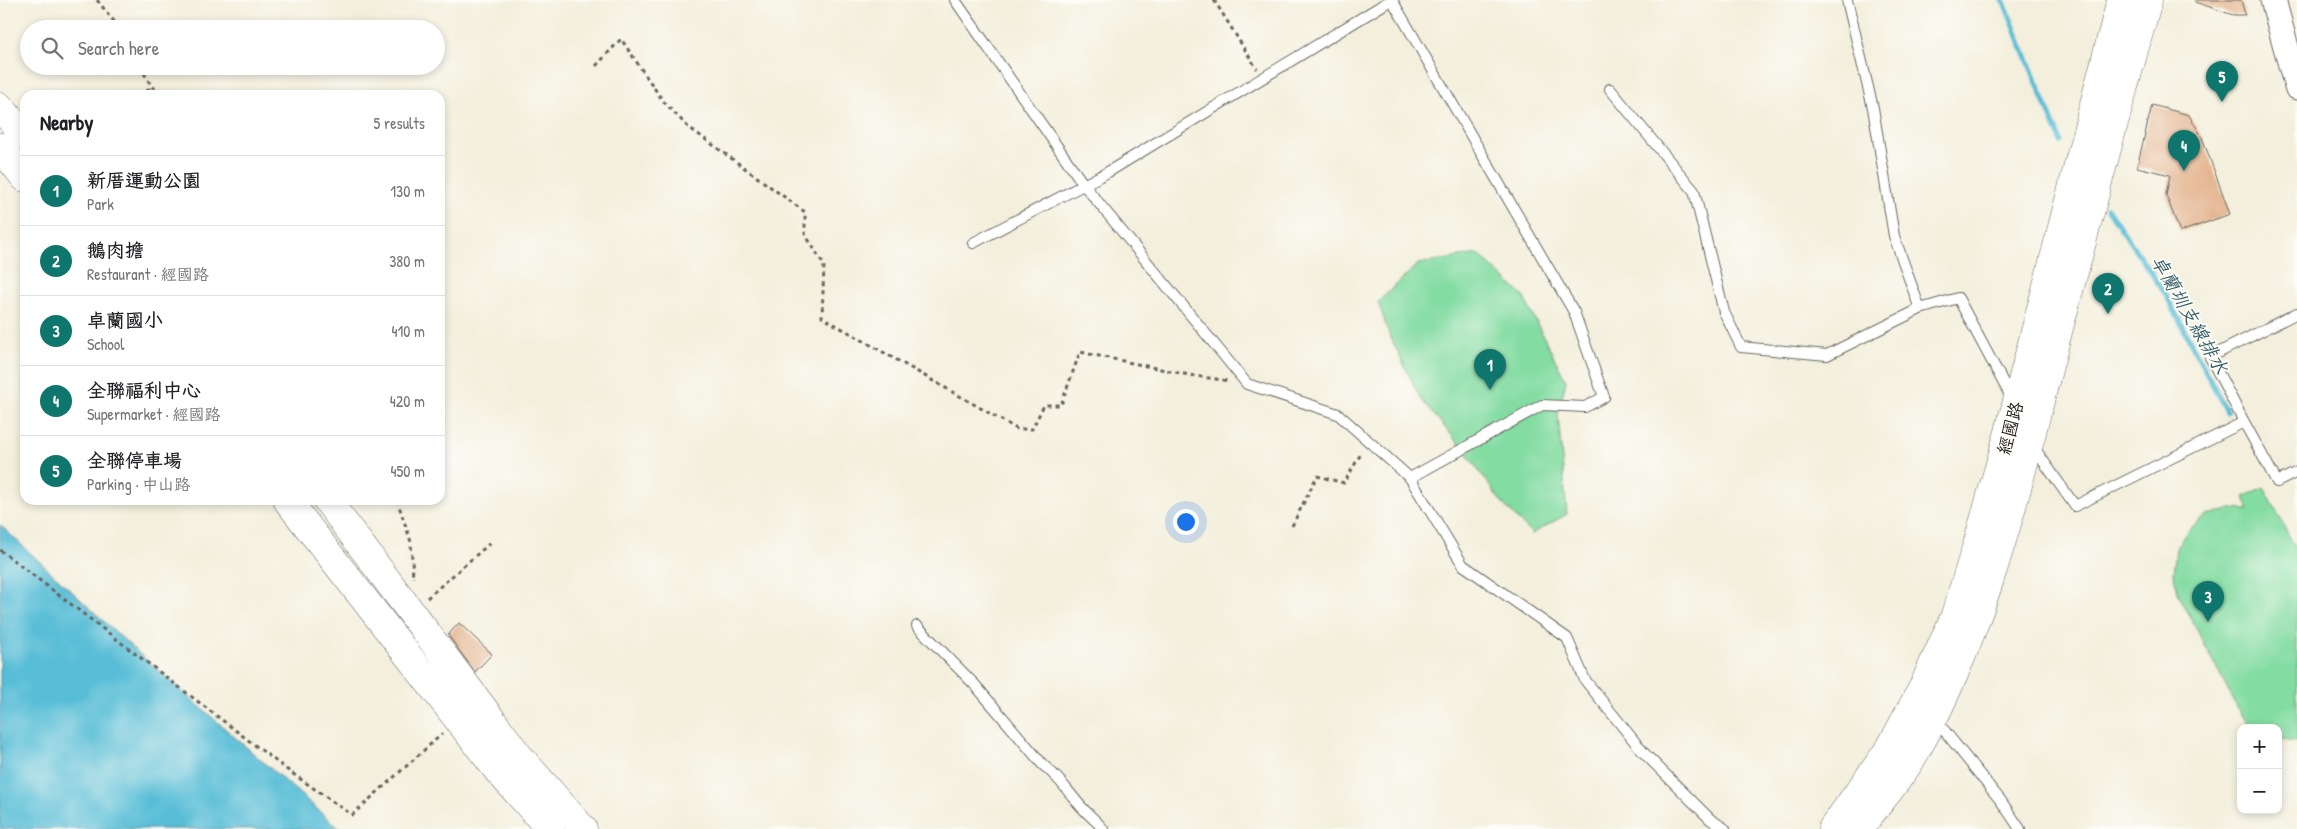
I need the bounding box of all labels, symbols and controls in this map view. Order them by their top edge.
search box [20,20,445,75]
icon: search [38,34,66,62]
text: Search here [78,35,159,61]
pin: 5 [2206,61,2238,102]
text: Nearby [40,108,93,137]
text: 5 results [374,112,425,134]
pin: 4 [2168,130,2200,171]
text: 新厝運動公園 [87,167,201,193]
text: 1 [53,180,59,202]
text: 130 m [390,180,425,202]
text: Park [87,193,114,215]
text: 鵝肉擔 [87,237,144,263]
text: 2 [52,250,60,272]
text: 380 m [389,250,425,272]
water label: 卓蘭圳支線排水 [2145,250,2235,379]
text: Restaurant · 經國路 [87,263,209,285]
pin: 2 [2092,273,2124,314]
text: 卓蘭國小 [87,307,163,333]
text: 3 [52,320,60,342]
text: 410 m [391,320,425,342]
text: School [87,333,124,355]
pin: 1 [1474,349,1506,390]
text: 全聯福利中心 [87,377,201,403]
text: 4 [53,390,59,412]
text: 420 m [390,390,425,412]
street label: 經國路 [1991,399,2029,457]
text: Supermarket · 經國路 [87,403,221,425]
text: 全聯停車場 [87,447,182,473]
text: 5 [53,460,59,482]
text: 450 m [391,460,425,482]
text: Parking · 中山路 [87,473,190,495]
your location [1173,509,1199,535]
pin: 3 [2192,581,2224,622]
map controls [2237,724,2282,814]
button: + [2237,724,2282,769]
button: − [2237,769,2282,814]

